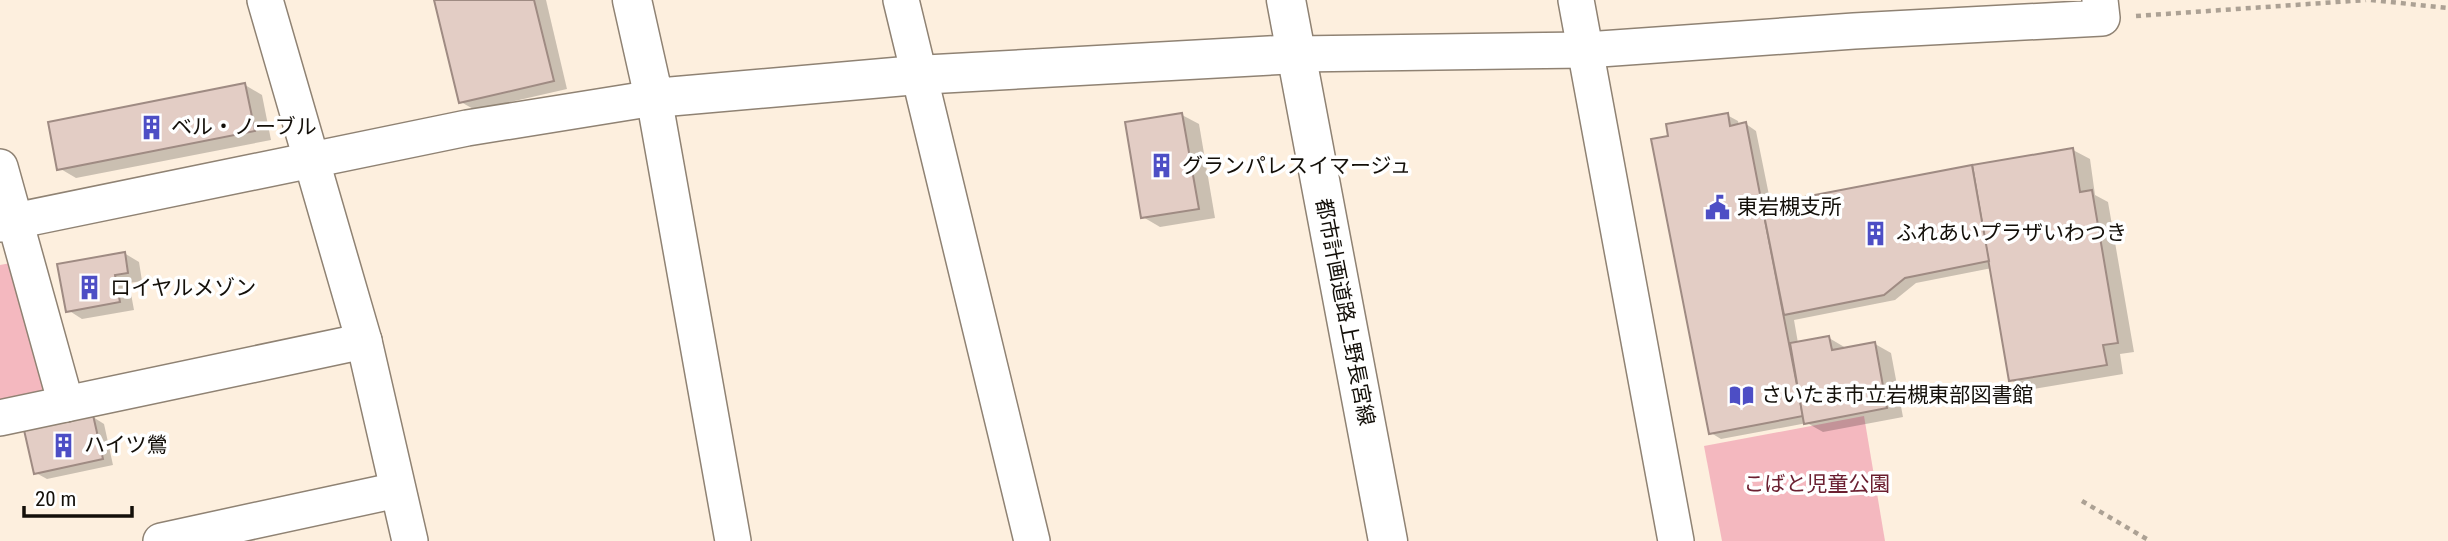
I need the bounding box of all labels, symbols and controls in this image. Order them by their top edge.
building icon: ベル・ノーブル [137,113,165,141]
place label: ベル・ノーブル [171,115,317,139]
building icon: グランパレスイマージュ [1148,152,1176,180]
place label: グランパレスイマージュ [1182,154,1411,178]
public building icon: 東岩槻支所 [1703,193,1731,221]
place label: 東岩槻支所 [1737,195,1842,219]
street label: 都市計画道路上野長宮線 [1311,196,1379,428]
building icon: ふれあいプラザいわつき [1862,219,1890,247]
place label: ふれあいプラザいわつき [1896,221,2127,245]
building icon: ロイヤルメゾン [76,274,104,302]
place label: ロイヤルメゾン [110,276,256,300]
library icon: さいたま市立岩槻東部図書館 [1727,381,1755,409]
place label: さいたま市立岩槻東部図書館 [1761,383,2033,407]
building icon: ハイツ鶯 [50,431,78,459]
place label: ハイツ鶯 [84,433,168,457]
park label: こばと児童公園 [1744,472,1891,496]
scale bar [24,475,133,518]
text: 20 m [35,487,76,511]

